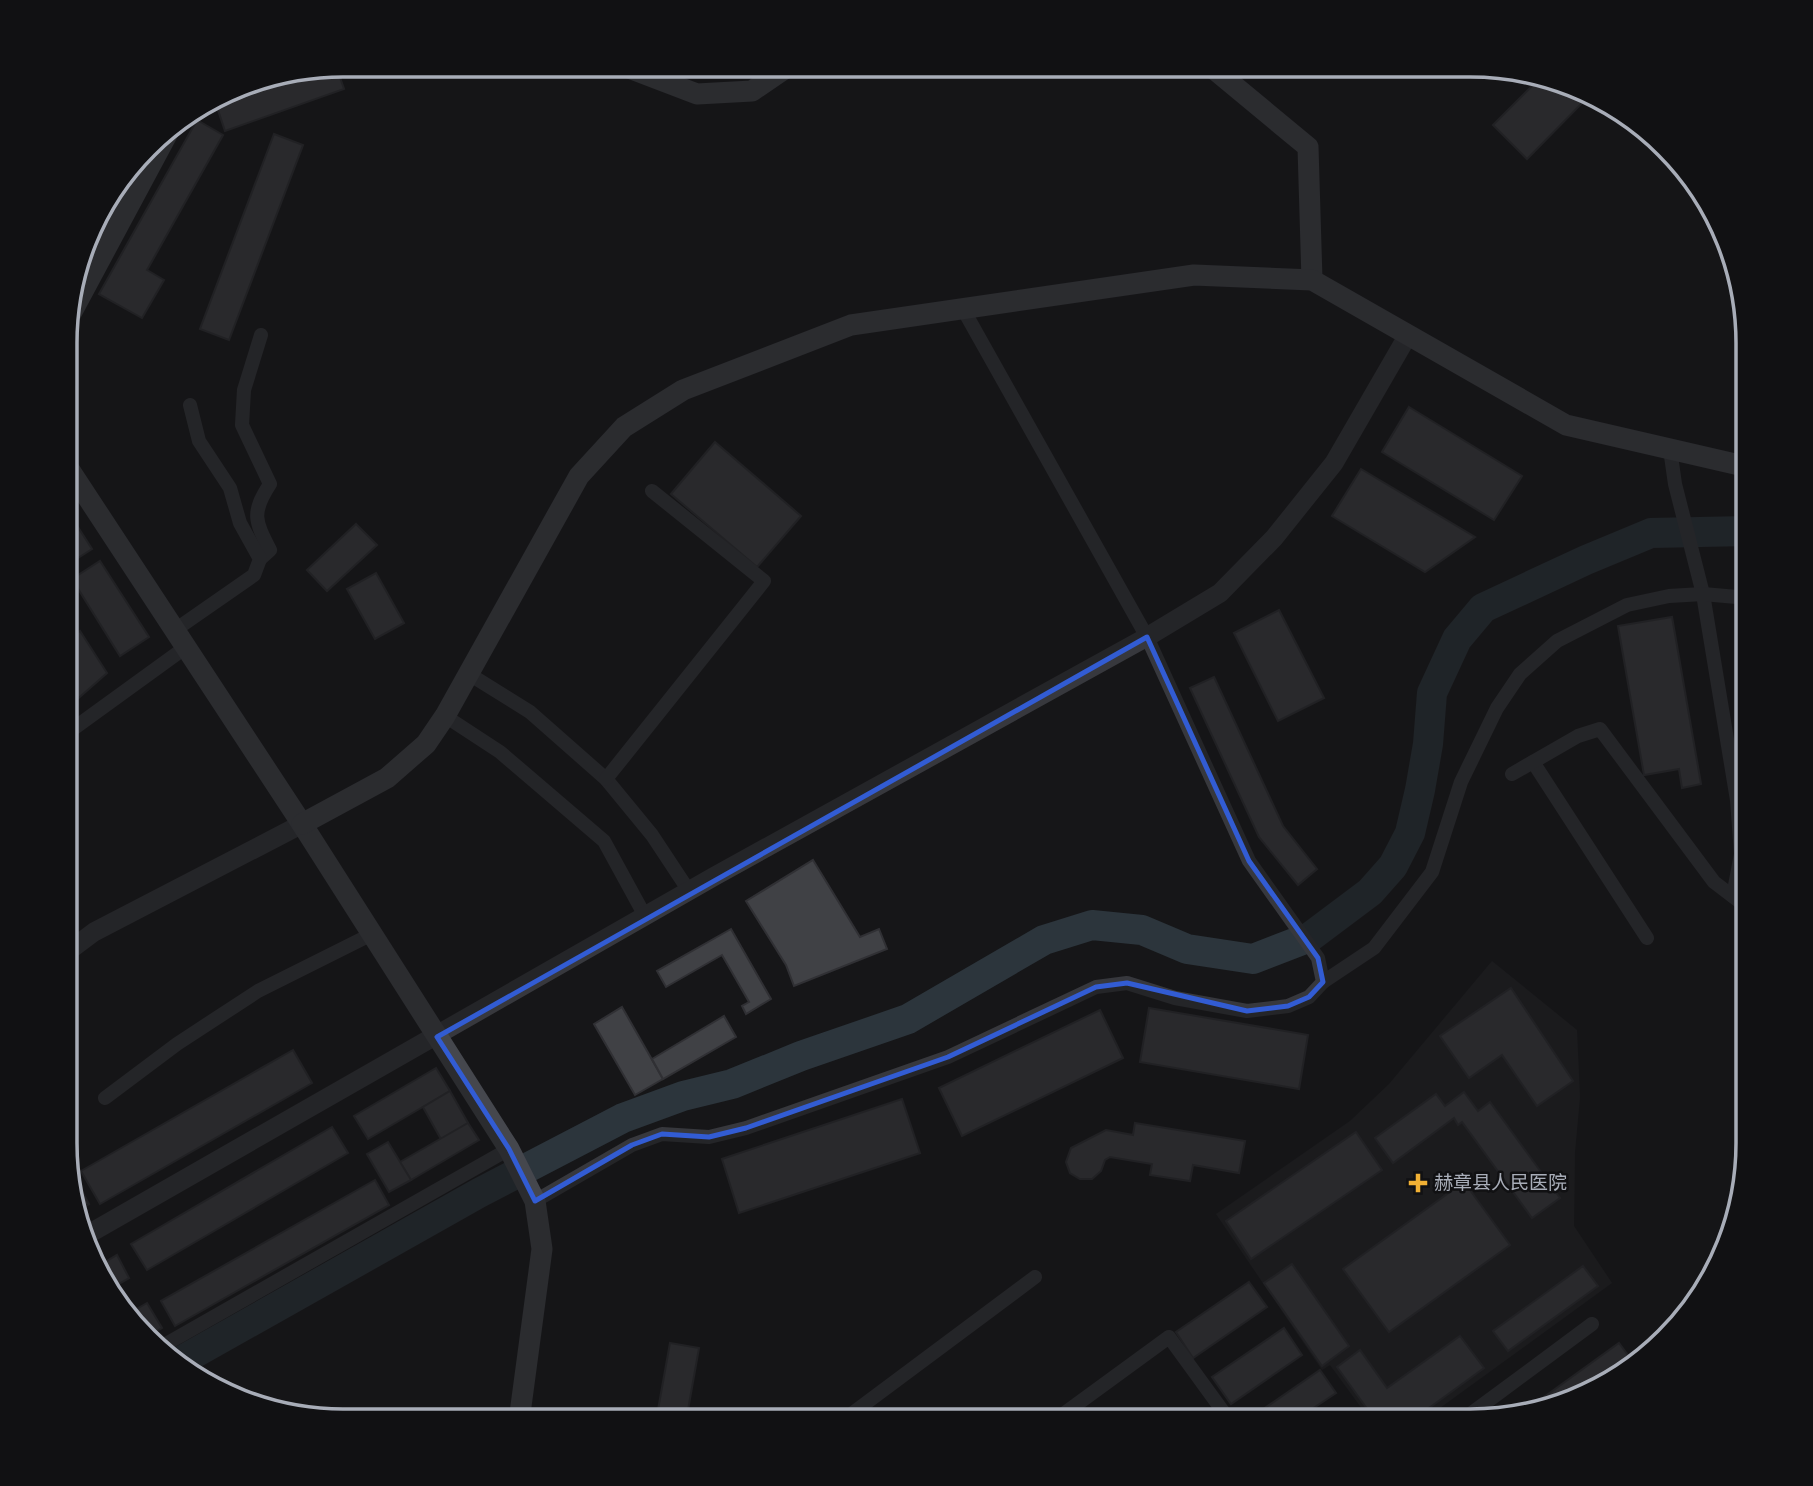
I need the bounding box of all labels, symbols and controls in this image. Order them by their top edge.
place label: 赫章县人民医院 [1434,1172,1567,1194]
marker: 赫章县人民医院 [1408,1173,1428,1193]

